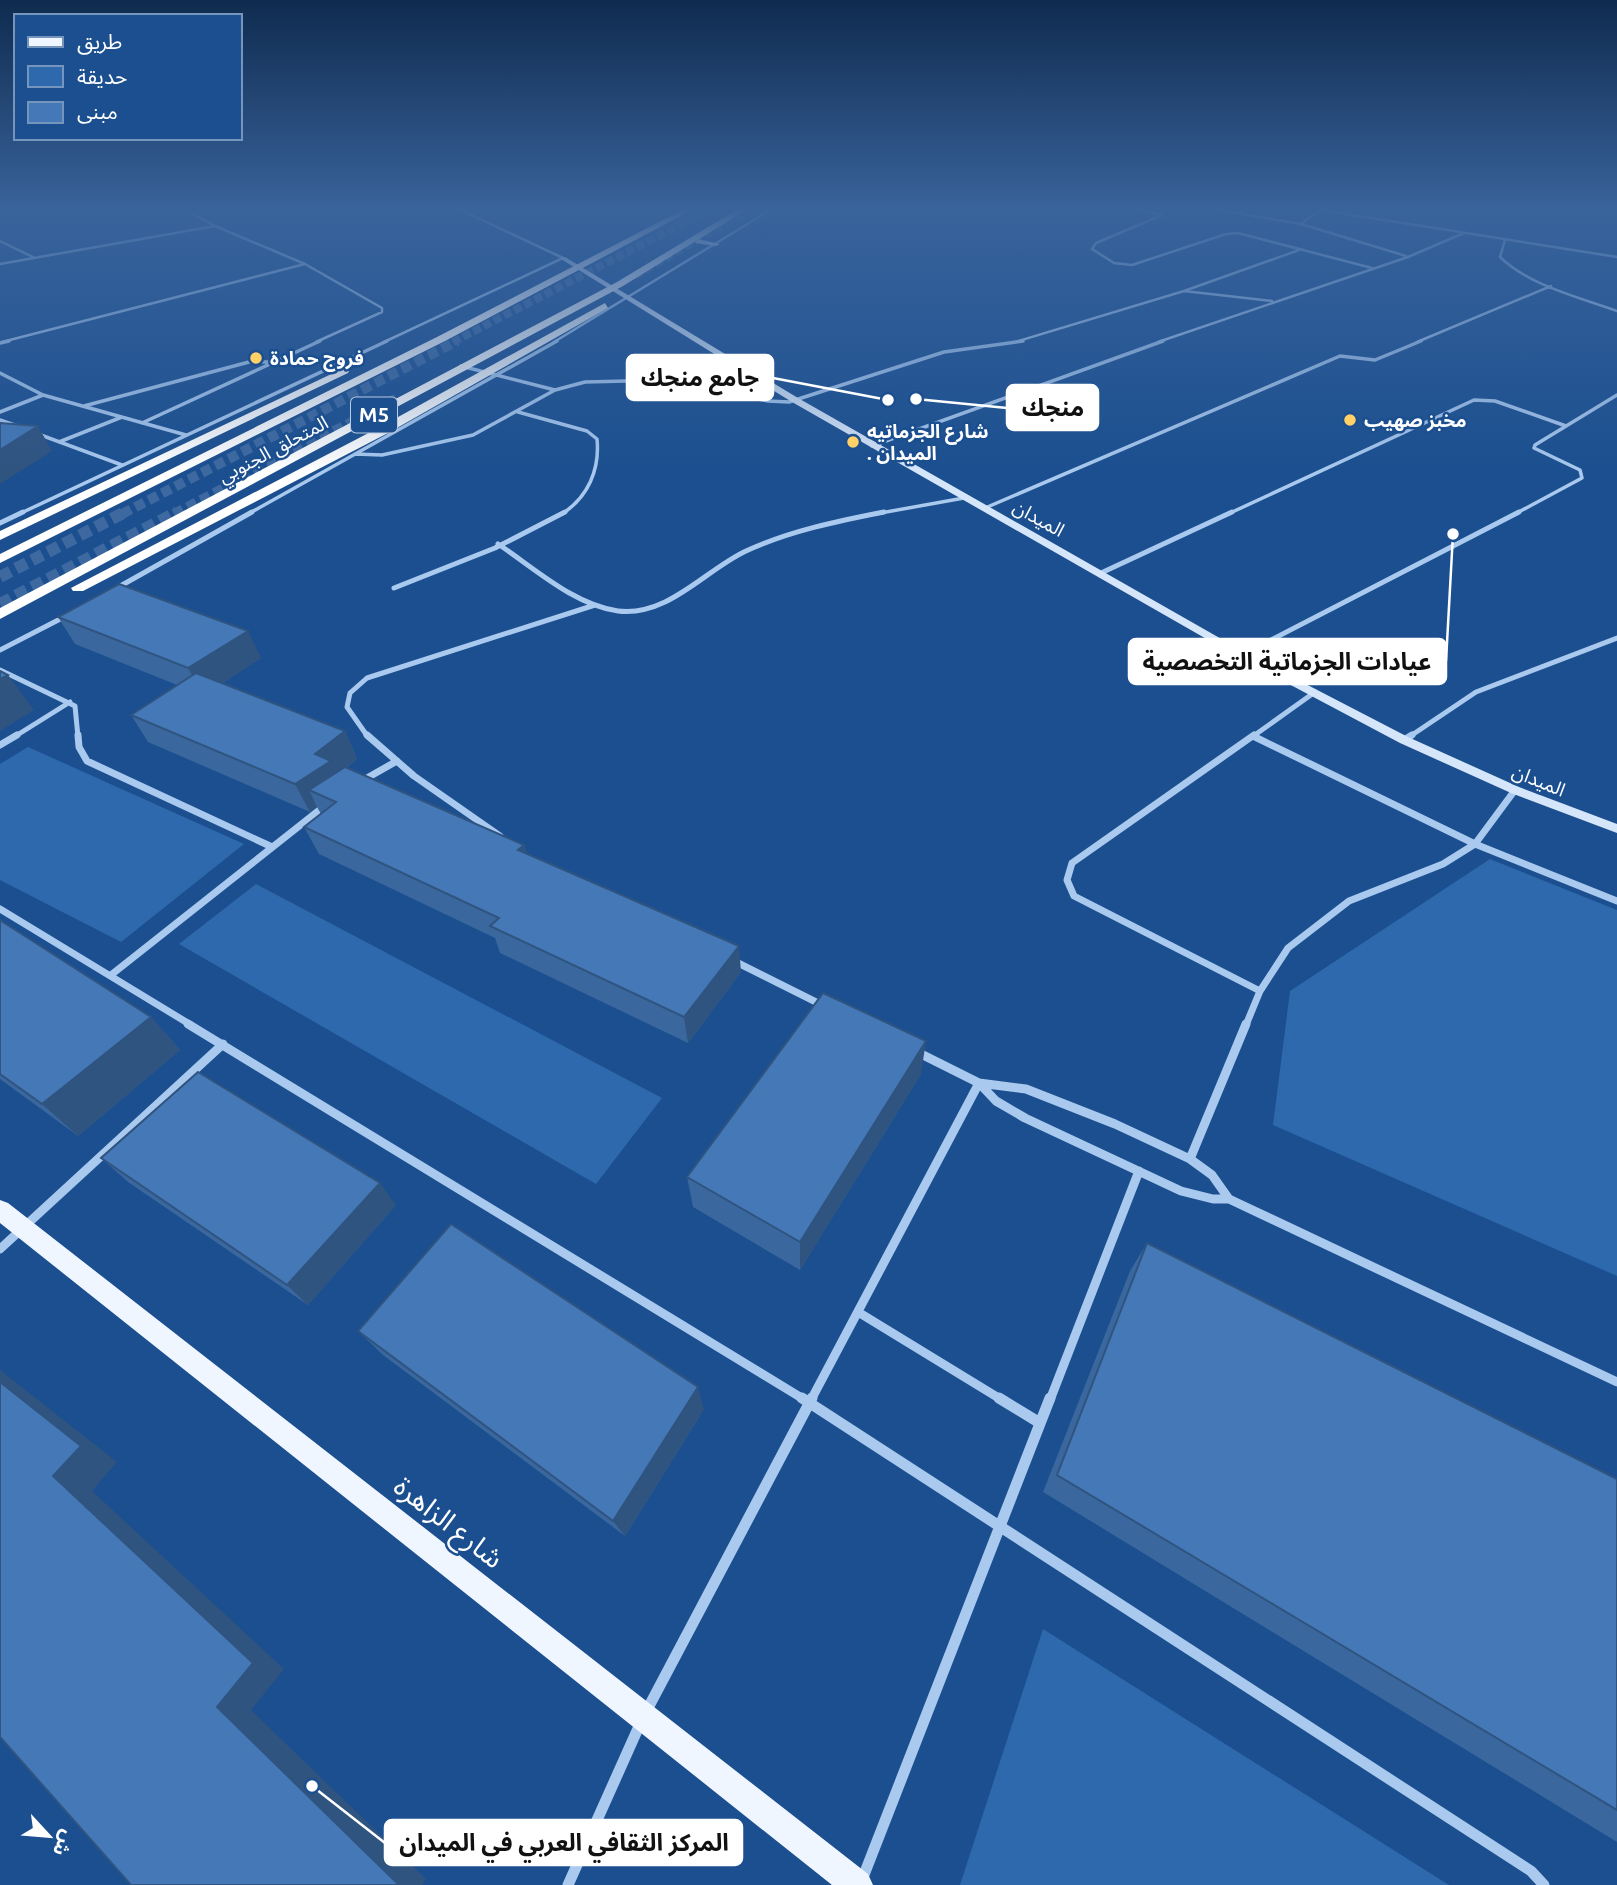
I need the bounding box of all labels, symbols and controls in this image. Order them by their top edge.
legend [14,14,242,140]
text: طريق [77,29,122,55]
text: حديقة [77,64,127,88]
text: مبنى [77,99,118,124]
place label: فروج حمادة [270,347,364,372]
marker: فروج حمادة [248,350,264,366]
callout: جامع منجك [627,355,773,400]
text: جامع منجك [641,364,759,396]
callout: منجك [1007,385,1098,430]
text: منجك [1022,394,1084,422]
road number: M5 [351,398,397,432]
place label: مخبز صهيب [1364,409,1467,432]
street label: المتحلق الجنوبي [214,411,334,491]
marker: مخبز صهيب [1342,412,1358,428]
place label: شارع الجزماتيه . الميدان [867,420,988,464]
marker: شارع الجزماتيه . الميدان [845,434,861,450]
street label: الميدان [1009,495,1068,541]
callout: عيادات الجزماتية التخصصية [1129,639,1446,684]
text: عيادات الجزماتية التخصصية [1143,648,1431,676]
street label: الميدان [1509,759,1569,801]
street label: شارع الزاهرة [385,1470,510,1578]
north arrow [14,1801,84,1871]
callout: المركز الثقافي العربي في الميدان [385,1820,742,1865]
text: ش [49,1827,80,1860]
text: المركز الثقافي العربي في الميدان [399,1829,729,1863]

